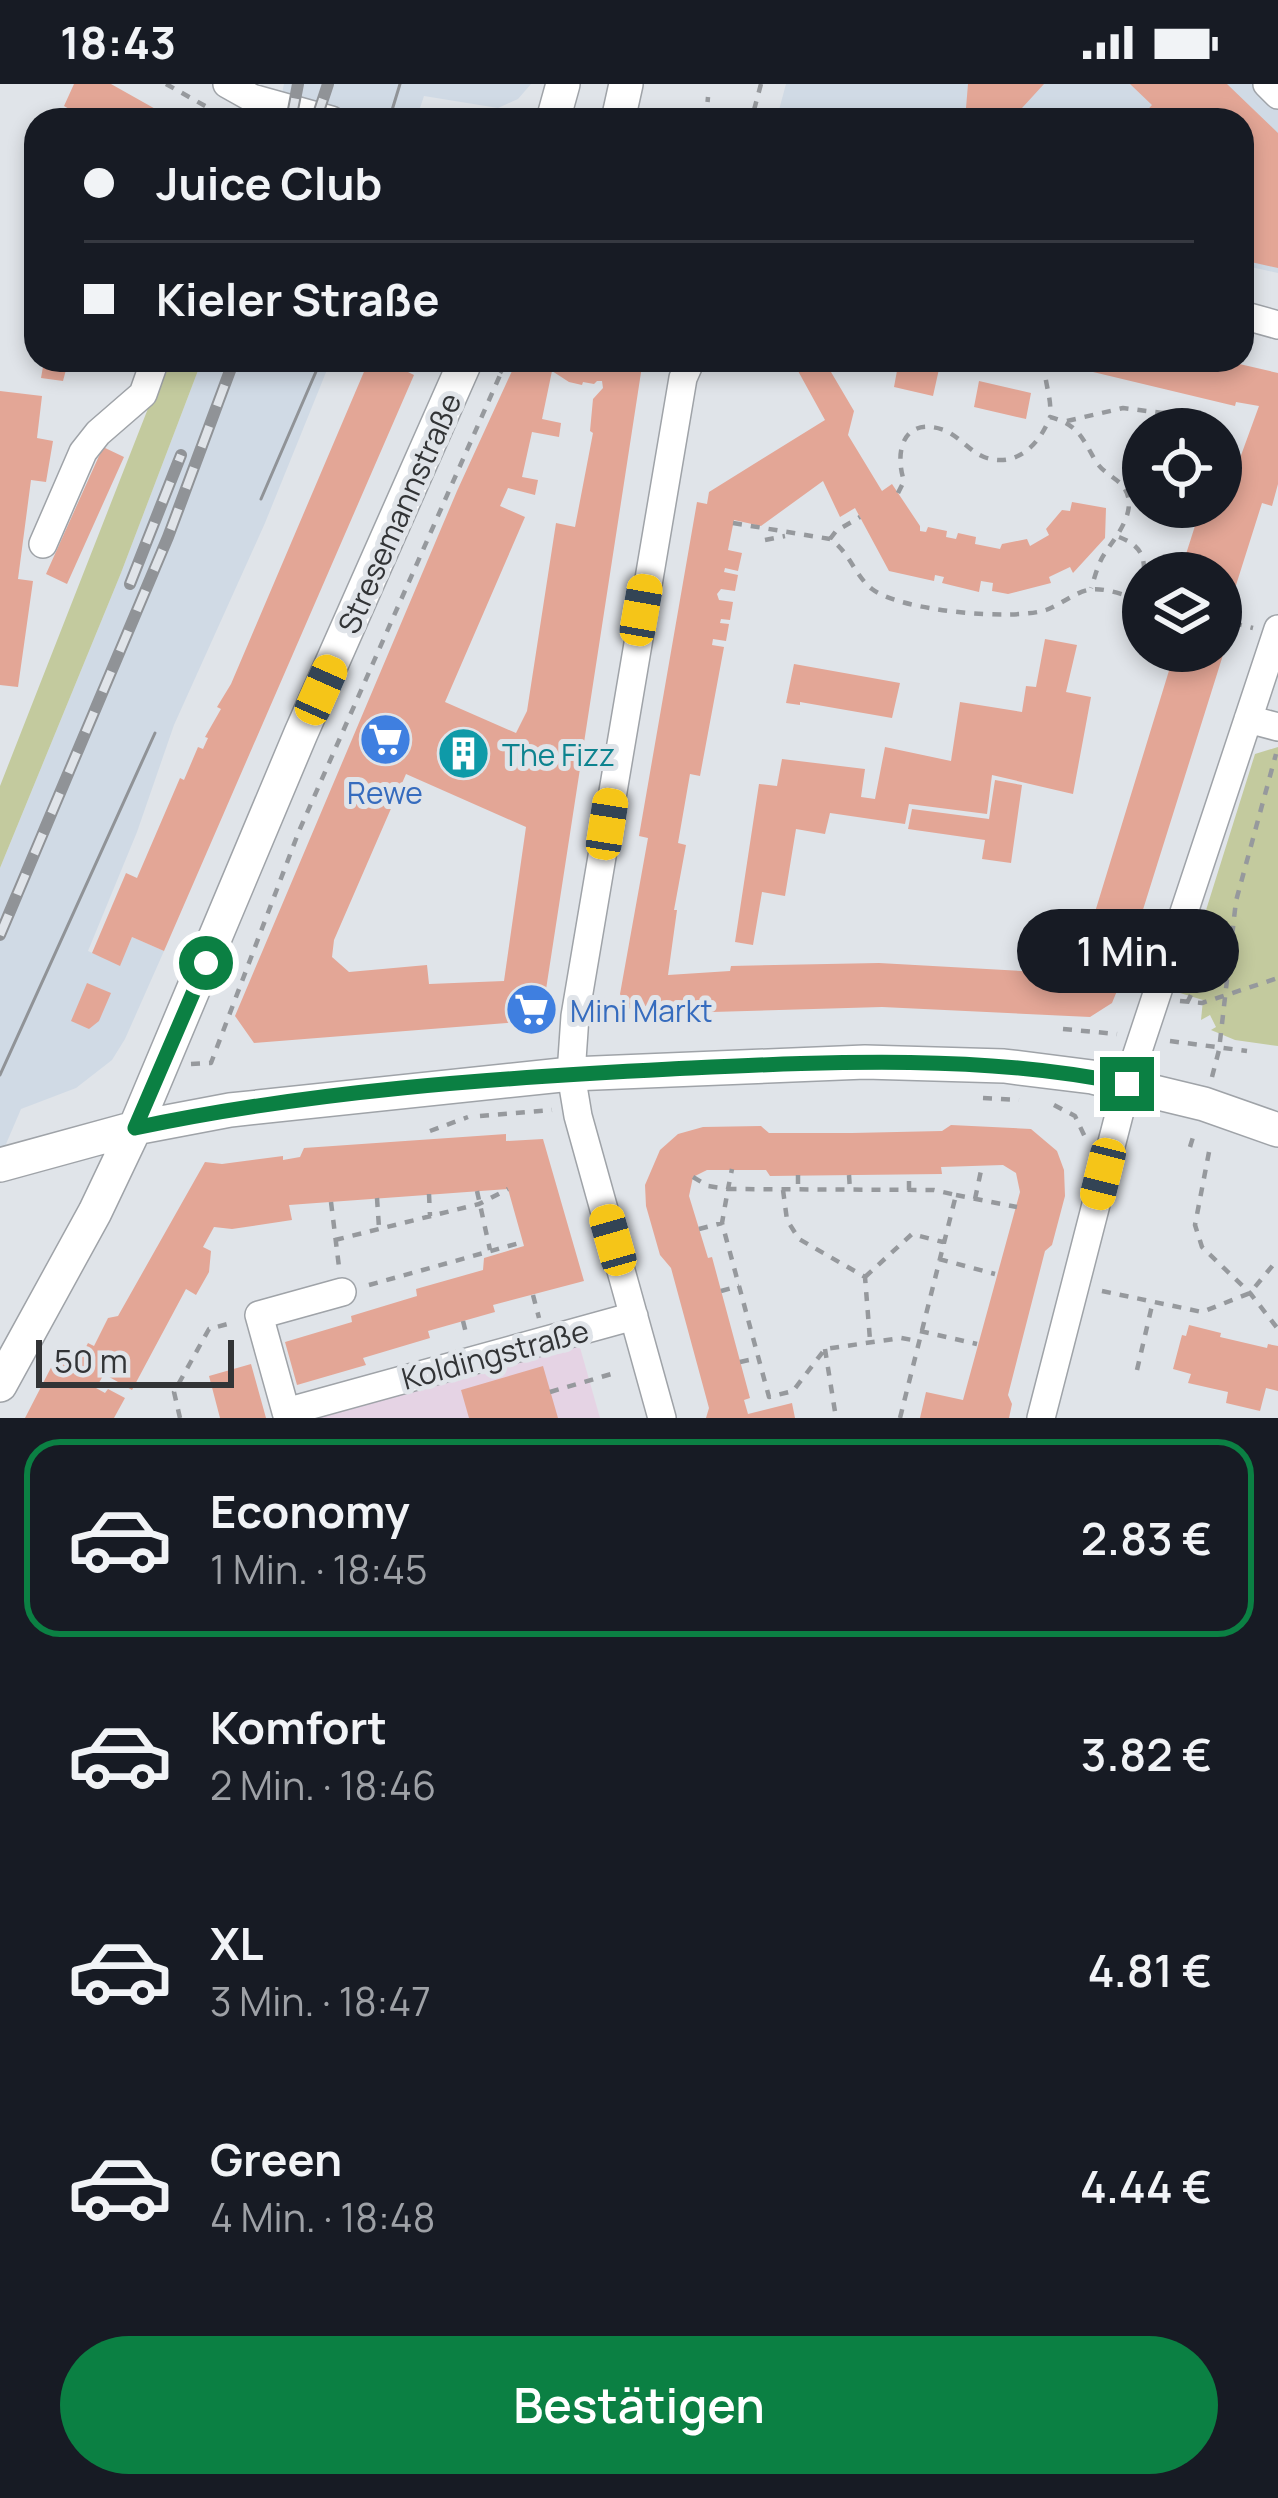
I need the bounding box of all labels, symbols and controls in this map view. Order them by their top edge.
text: 18:43 [60,11,176,73]
text: Juice Club [156,152,382,214]
text: Kieler Straße [156,268,440,330]
street label: Stresemannstraße [328,386,470,640]
map controls [1122,408,1242,672]
button: locate [1122,408,1242,528]
button: layers [1122,552,1242,672]
car [617,571,665,649]
car [290,650,352,730]
supermarket icon: Rewe [357,712,413,768]
building icon: The Fizz [435,726,491,782]
place label: The Fizz [502,734,615,775]
place label: Rewe [347,772,423,813]
car [584,786,630,862]
callout: 1 Min. [1016,910,1238,994]
text: 1 Min. [1077,924,1179,978]
route start [179,936,233,990]
supermarket icon: Mini Markt [503,982,559,1038]
place label: Mini Markt [570,990,713,1031]
route end [1100,1057,1154,1111]
car [1077,1135,1129,1213]
car [586,1200,640,1280]
street label: Koldingstraße [397,1309,593,1399]
scale bar [36,1334,234,1387]
text: 50 m [54,1338,128,1383]
text: Economy [210,1480,410,1542]
icon: car [66,1484,174,1592]
text: 2.83 € [1081,1507,1212,1569]
text: 1 Min. · 18:45 [210,1542,427,1596]
text: Komfort [210,1696,387,1758]
icon: car [66,1700,174,1808]
text: 3.82 € [1081,1723,1212,1785]
text: 2 Min. · 18:46 [210,1758,436,1812]
text: XL [210,1912,264,1974]
icon: car [66,1916,174,2024]
text: 4.81 € [1088,1939,1212,2001]
text: 3 Min. · 18:47 [210,1974,431,2028]
text: Green [210,2128,342,2190]
icon: car [66,2132,174,2240]
text: 4.44 € [1080,2155,1212,2217]
text: 4 Min. · 18:48 [210,2190,435,2244]
button: Bestätigen [60,2336,1218,2474]

